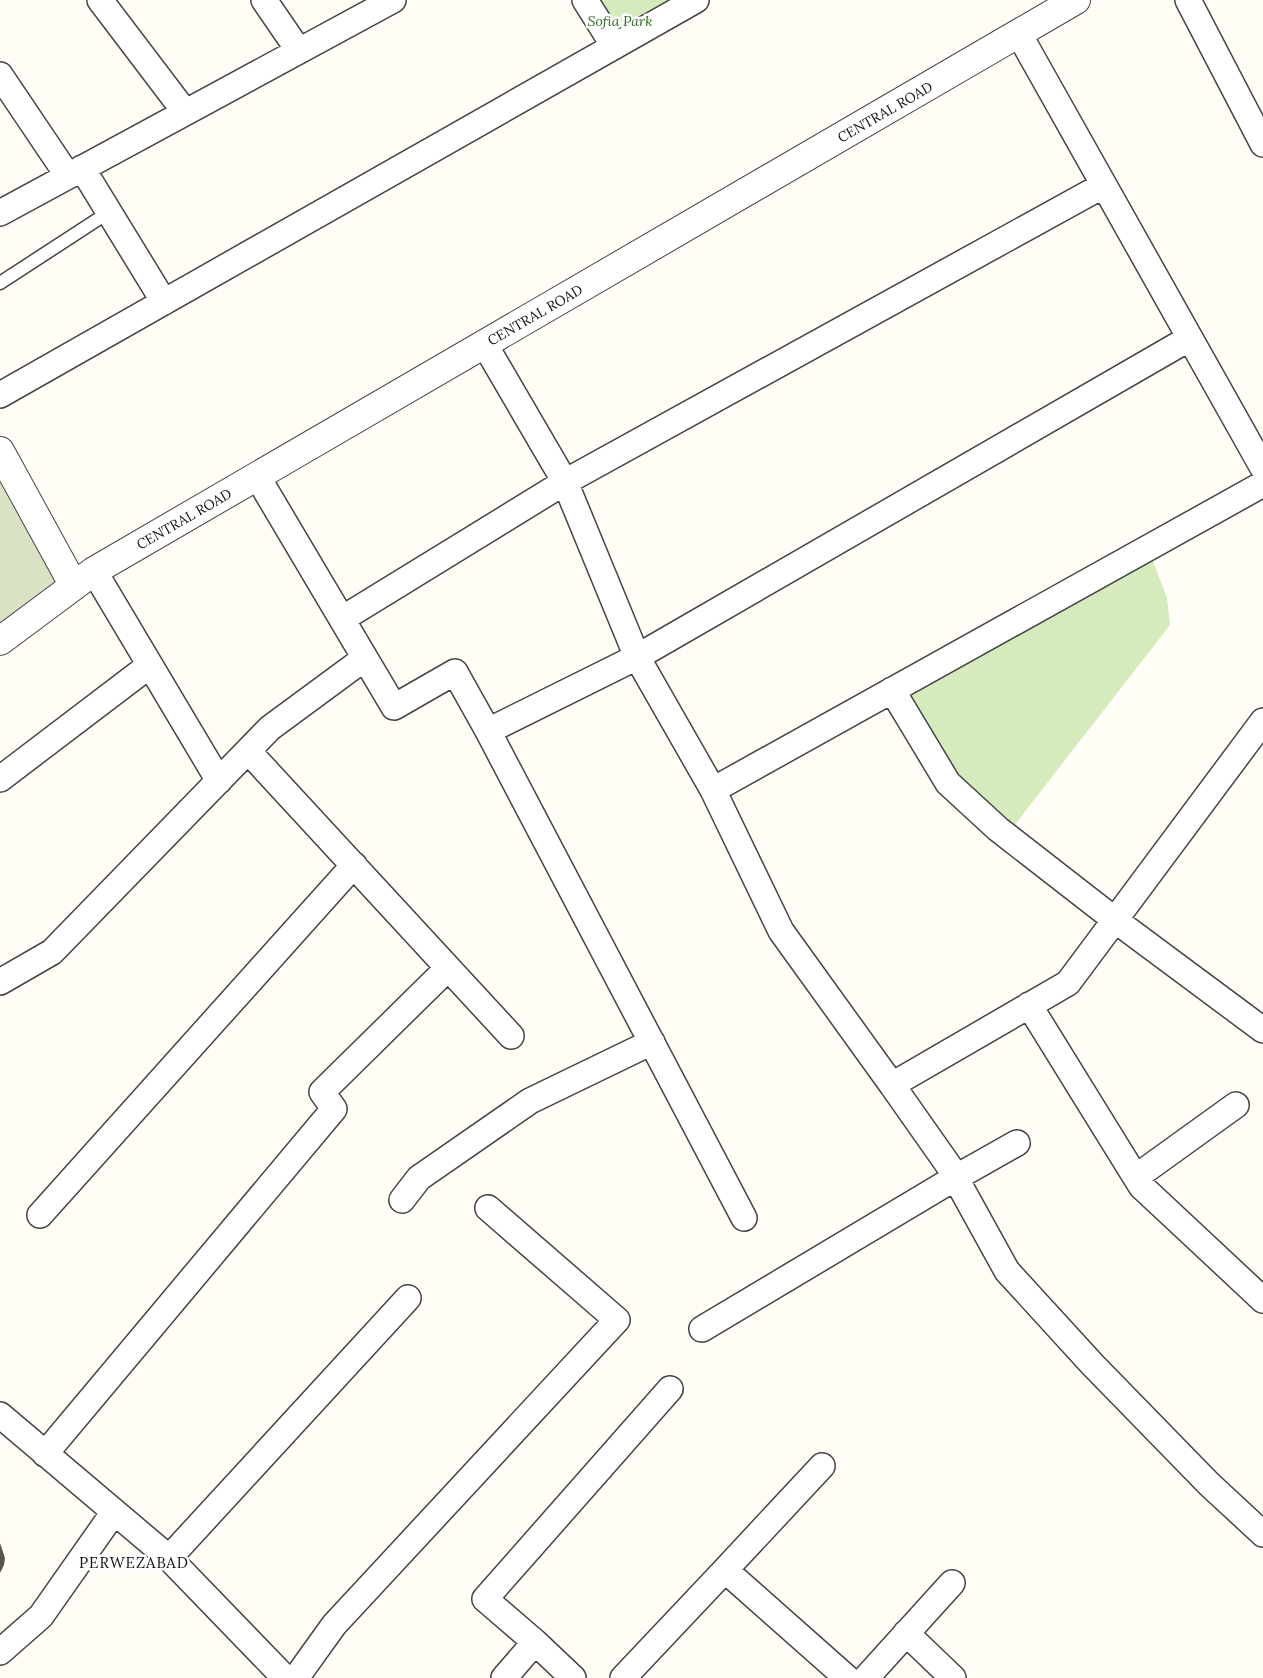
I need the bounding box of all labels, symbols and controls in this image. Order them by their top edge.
park label: Sofia Park [588,12,652,30]
street label: CENTRAL ROAD [834,77,936,147]
street label: CENTRAL ROAD [484,280,586,350]
street label: CENTRAL ROAD [133,484,235,554]
district label: PERWEZABAD [79,1553,189,1572]

